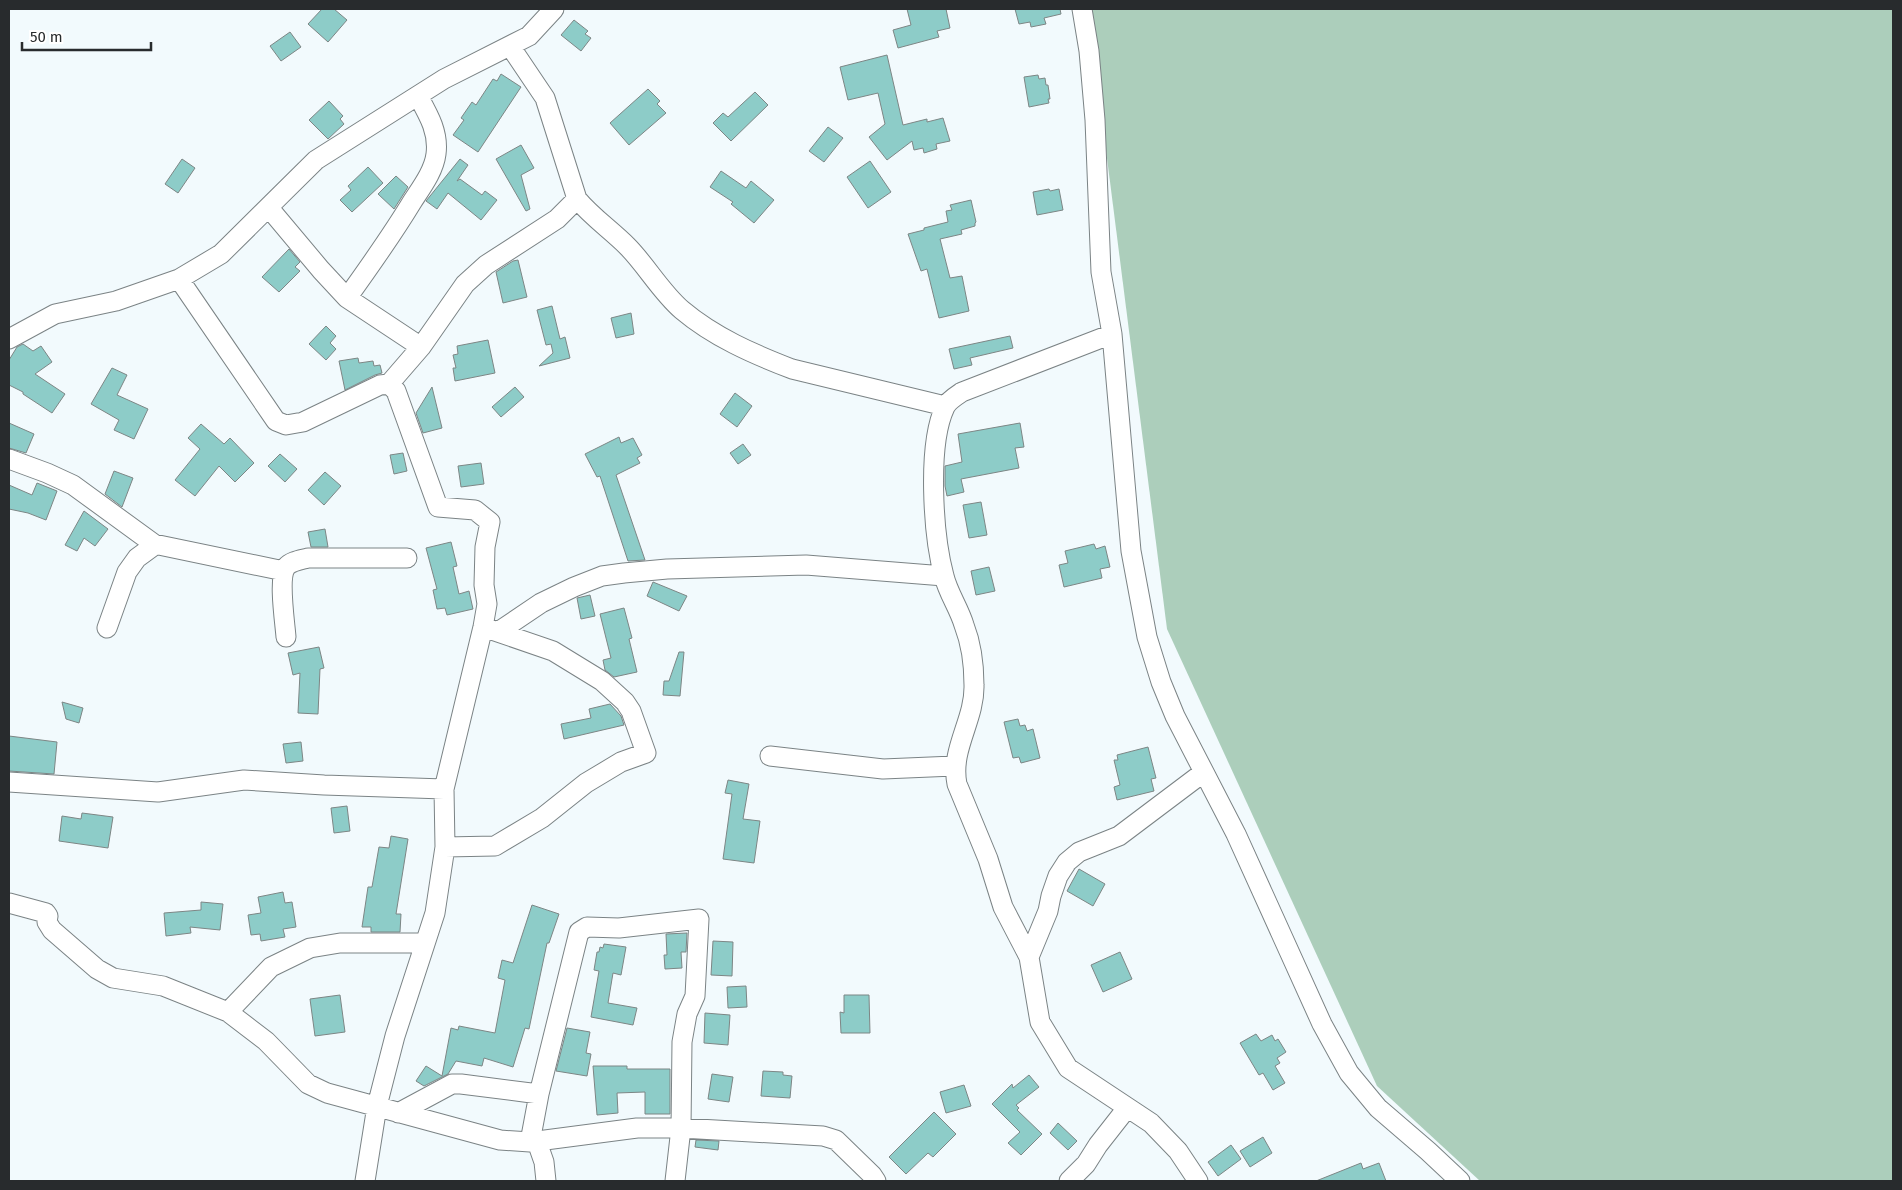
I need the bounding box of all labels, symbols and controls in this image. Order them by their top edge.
scale bar [22,20,151,52]
text: 50 m [30,28,63,46]

